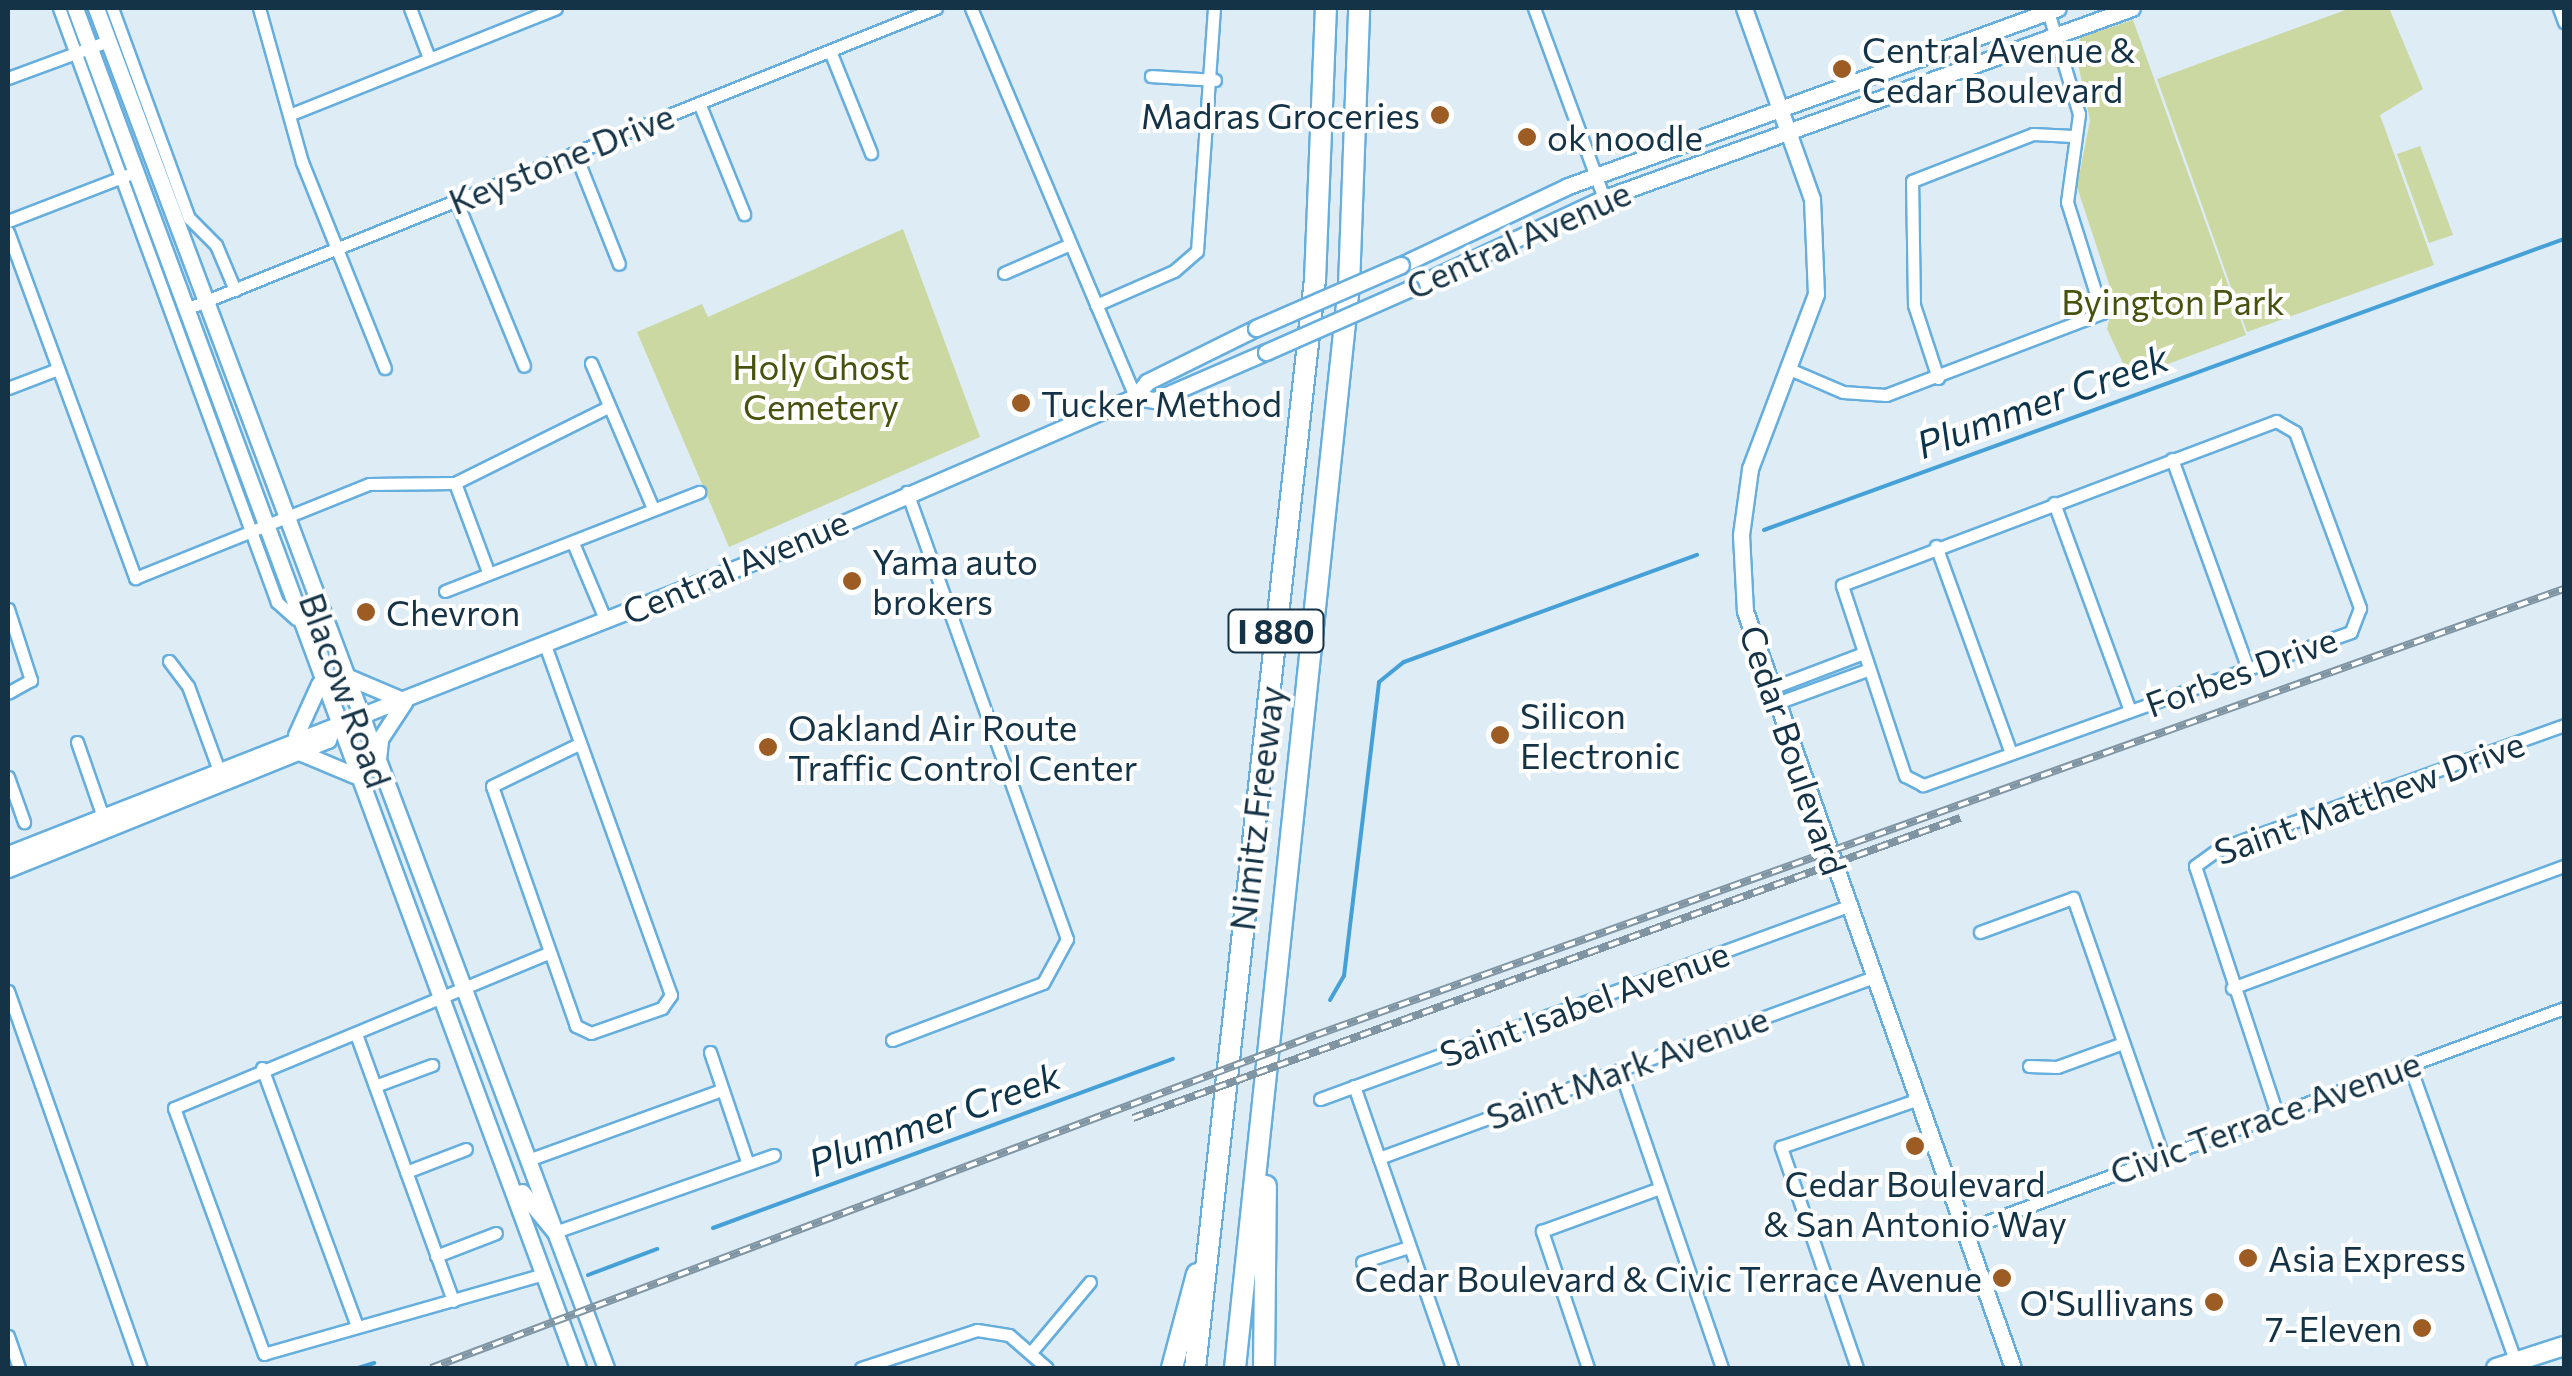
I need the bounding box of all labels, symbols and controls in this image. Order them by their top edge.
place label: Central Avenue & Cedar Boulevard [1862,28,2135,110]
marker: Central Avenue & Cedar Boulevard [1831,58,1853,80]
street label: Keystone Drive [442,94,680,222]
place label: Madras Groceries [1141,94,1420,136]
marker: Madras Groceries [1429,104,1451,126]
place label: ok noodle [1547,116,1703,158]
marker: ok noodle [1516,126,1538,148]
street label: Central Avenue [1399,171,1637,307]
park label: Byington Park [2061,280,2285,322]
water label: Plummer Creek [1910,333,2174,467]
park label: Holy Ghost Cemetery [732,345,910,427]
place label: Tucker Method [1041,382,1282,424]
marker: Tucker Method [1010,392,1032,414]
street label: Central Avenue [616,500,854,632]
place label: Yama auto brokers [872,540,1038,622]
marker: Yama auto brokers [841,570,863,592]
street label: Blacow Road [291,587,401,793]
place label: Chevron [386,591,520,633]
marker: Chevron [355,601,377,623]
road number: I 880 [1226,604,1326,658]
street label: Forbes Drive [2140,617,2342,725]
street label: Cedar Boulevard [1732,620,1856,880]
street label: Nimitz Freeway [1220,683,1292,933]
place label: Silicon Electronic [1520,694,1680,776]
place label: Oakland Air Route Traffic Control Center [788,706,1138,788]
street label: Saint Matthew Drive [2208,721,2530,873]
marker: Silicon Electronic [1489,724,1511,746]
marker: Oakland Air Route Traffic Control Center [757,736,779,758]
street label: Saint Isabel Avenue [1434,931,1734,1075]
street label: Saint Mark Avenue [1480,997,1774,1137]
street label: Civic Terrace Avenue [2104,1041,2426,1193]
water label: Plummer Creek [802,1051,1066,1185]
marker: Cedar Boulevard & San Antonio Way [1904,1135,1926,1157]
place label: Cedar Boulevard & San Antonio Way [1763,1162,2067,1244]
place label: Asia Express [2268,1237,2466,1279]
marker: Asia Express [2237,1247,2259,1269]
place label: Cedar Boulevard & Civic Terrace Avenue [1355,1257,1982,1299]
marker: Cedar Boulevard & Civic Terrace Avenue [1991,1267,2013,1289]
place label: O'Sullivans [2020,1281,2194,1323]
marker: O'Sullivans [2203,1291,2225,1313]
place label: 7-Eleven [2265,1307,2402,1349]
marker: 7-Eleven [2411,1317,2433,1339]

